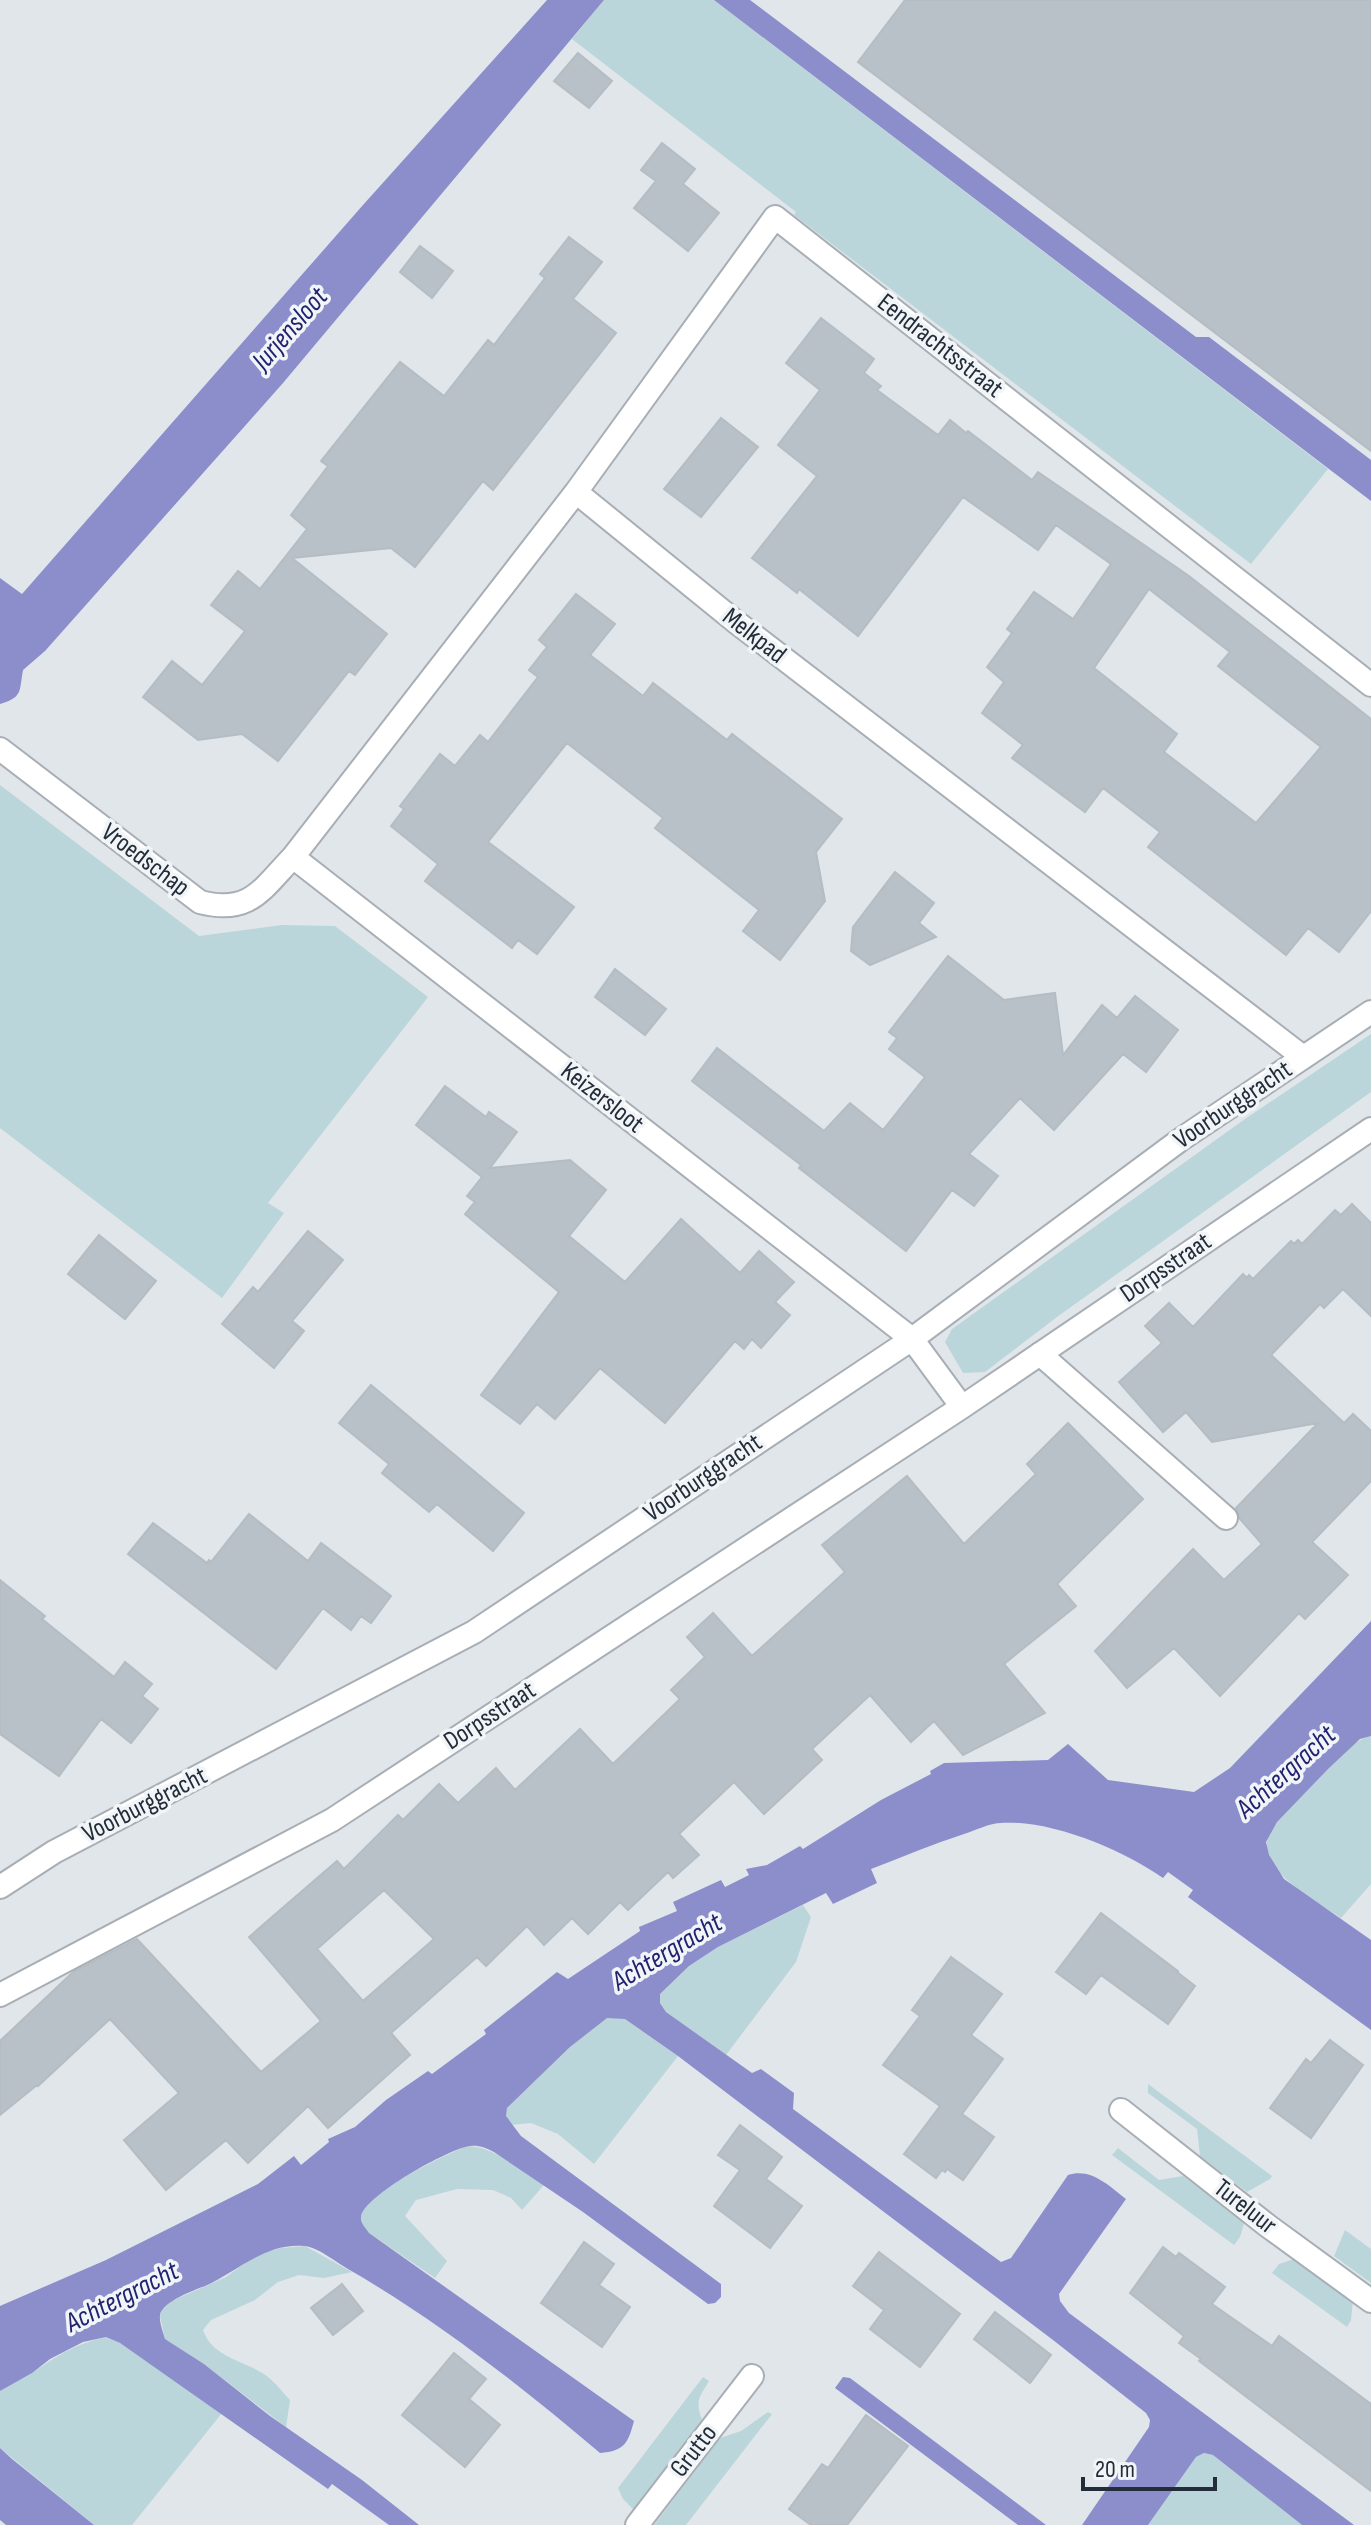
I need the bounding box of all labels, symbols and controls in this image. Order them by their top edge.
water label: Jurjensloot [244,281,335,379]
street label: Eendrachtsstraat [871,287,1009,405]
street label: Melkpad [716,602,792,670]
street label: Vroedschap [95,817,195,903]
street label: Voorburggracht [1168,1054,1298,1156]
street label: Keizersloot [554,1056,650,1140]
street label: Dorpsstraat [1115,1226,1217,1310]
street label: Voorburggracht [638,1427,768,1529]
street label: Dorpsstraat [438,1675,542,1757]
water label: Achtergracht [1229,1718,1343,1826]
street label: Voorburggracht [77,1760,213,1850]
water label: Achtergracht [605,1906,729,1998]
street label: Tureluur [1207,2173,1283,2241]
water label: Achtergracht [59,2254,185,2340]
street label: Grutto [664,2419,724,2483]
scale bar [1083,2441,1215,2491]
text: 20 m [1095,2455,1135,2484]

